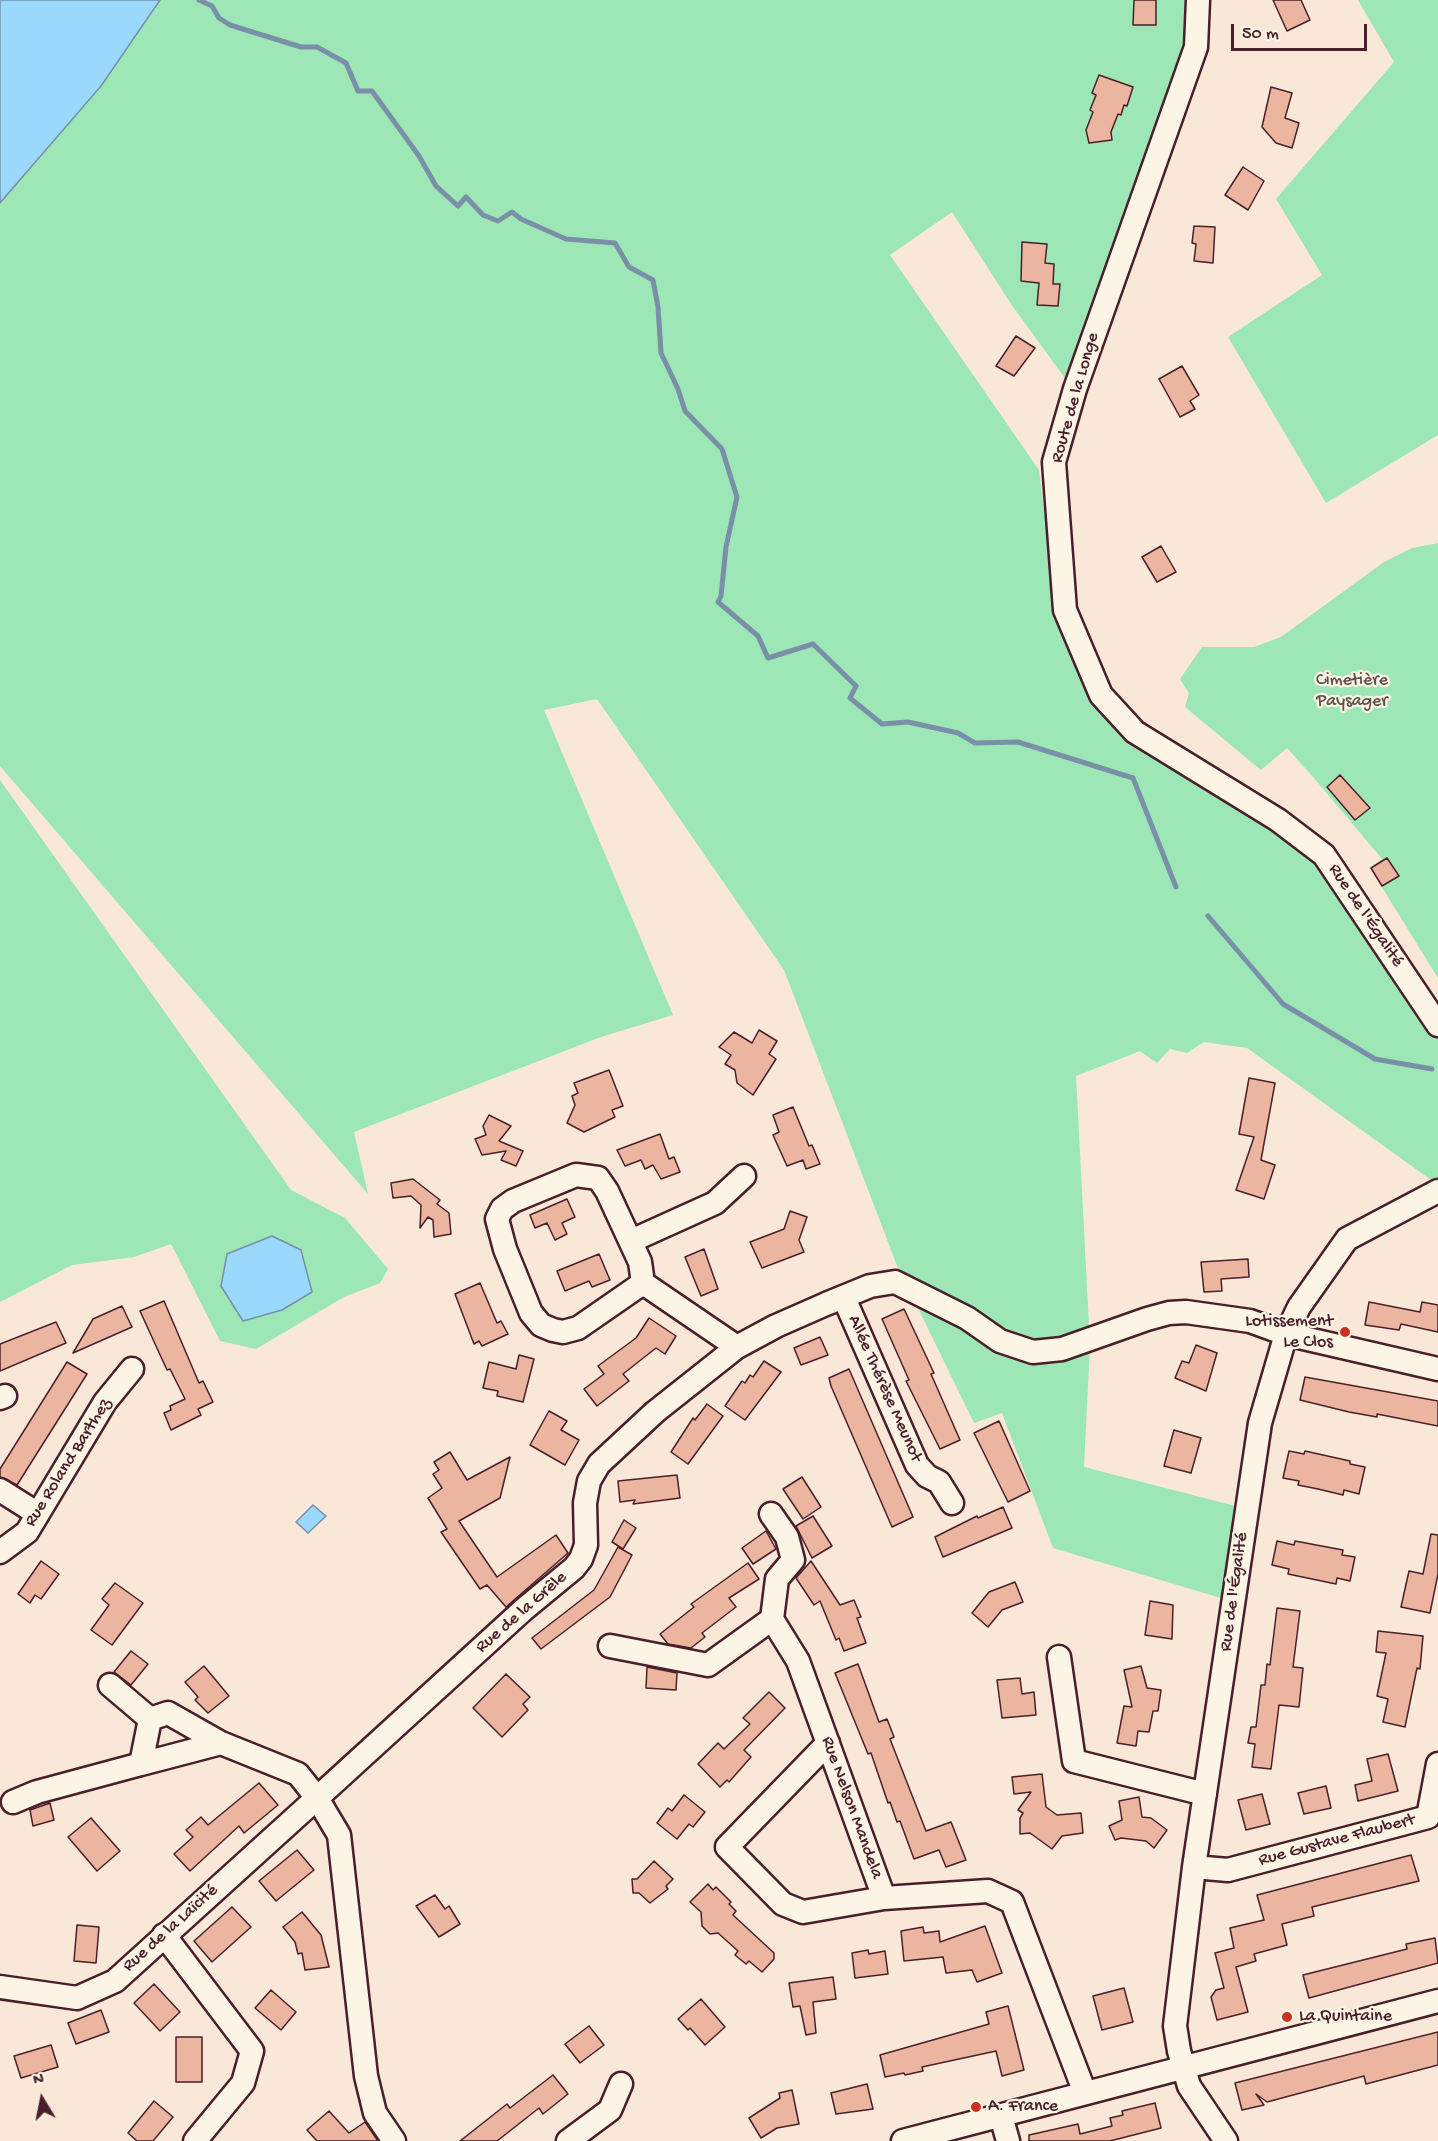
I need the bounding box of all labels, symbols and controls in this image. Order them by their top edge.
scale bar [1234,12,1370,50]
text: 50 m [1242,24,1279,45]
street label: Route de la Longe [1047,330,1105,466]
park label: Cimetière Paysager [1316,670,1388,712]
street label: Rue de l'Égalité [1322,860,1408,972]
place label: Lotissement Le Clos [1245,1311,1333,1354]
street label: Allée Thérèse Meunot [842,1312,926,1466]
marker: Lotissement Le Clos [1338,1325,1352,1339]
street label: Rue Roland Barthez [21,1395,117,1531]
street label: Rue de l'Égalité [1216,1531,1254,1653]
street label: Rue de la Grêle [472,1567,572,1659]
street label: Rue Nelson Mandela [815,1734,887,1882]
street label: Rue Gustave Flaubert [1257,1810,1417,1872]
street label: Rue de la Laïcité [119,1881,223,1977]
place label: La Quintaine [1299,2006,1392,2028]
marker: La Quintaine [1280,2010,1294,2024]
north arrow [12,2069,72,2129]
text: N [32,2071,46,2091]
place label: A. France [988,2096,1058,2118]
marker: A. France [969,2100,983,2114]

